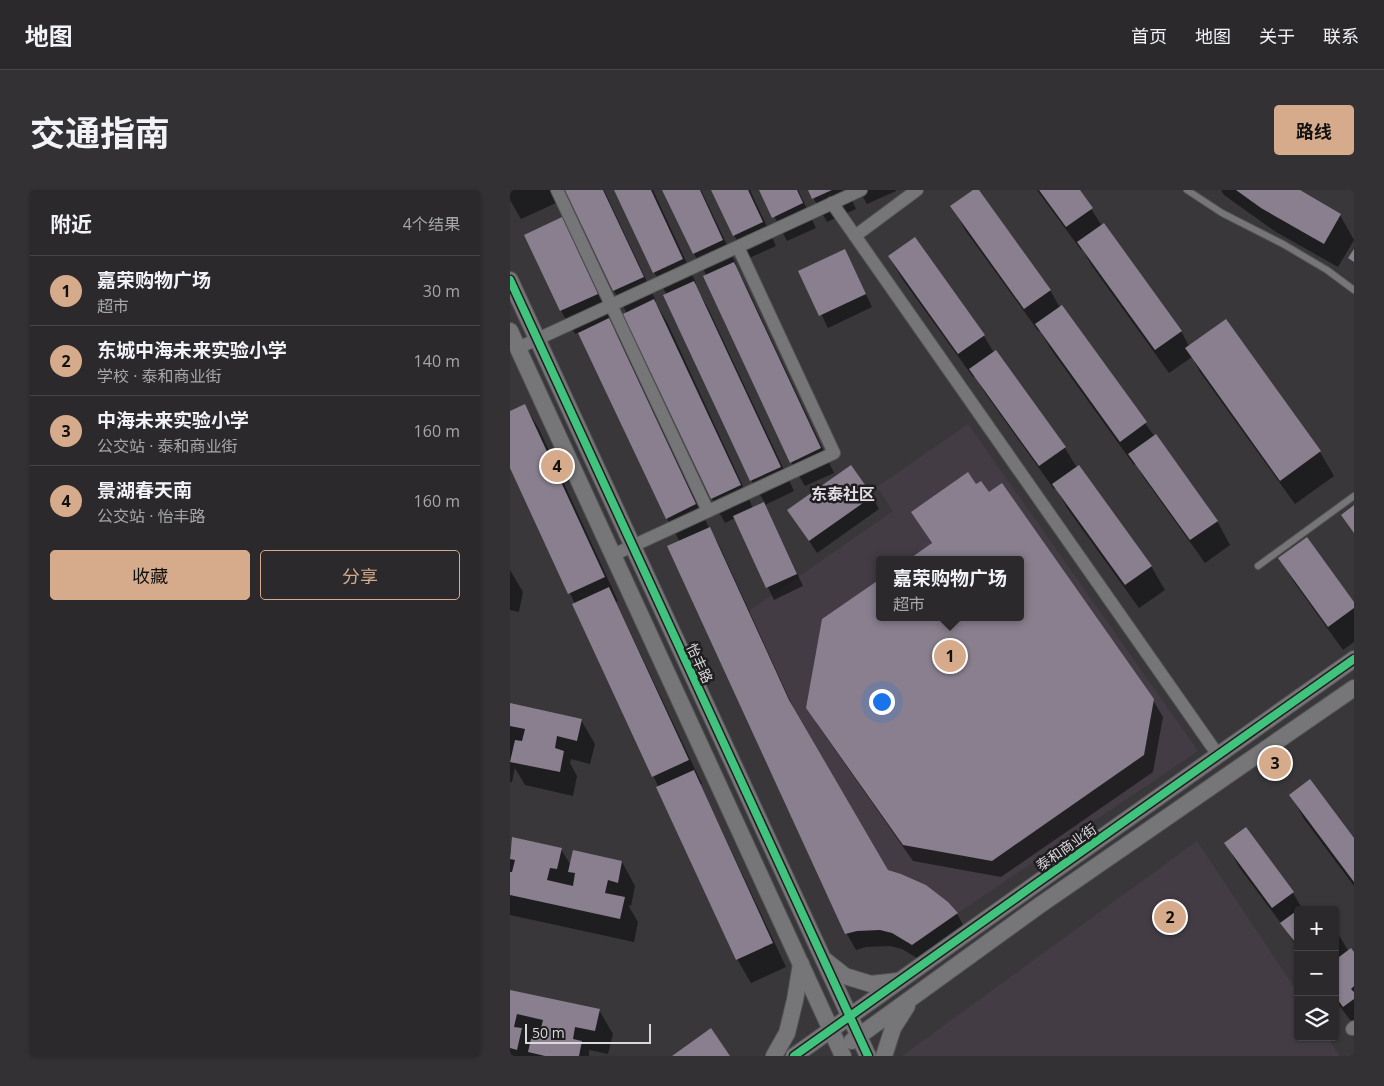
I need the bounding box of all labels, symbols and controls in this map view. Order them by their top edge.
text: 地图 [25,19,73,52]
text: 首页 [1131,24,1167,48]
text: 地图 [1195,24,1231,48]
text: 关于 [1259,24,1295,48]
text: 联系 [1323,24,1359,48]
button: 路线 [1274,105,1354,155]
text: 交通指南 [30,109,170,156]
text: 附近 [50,210,92,238]
text: 4个结果 [403,213,460,235]
text: 嘉荣购物广场 [97,267,211,293]
text: 1 [61,280,71,302]
text: 30 m [423,280,460,302]
text: 超市 [97,295,129,317]
text: 东城中海未来实验小学 [97,337,287,363]
text: 2 [61,350,71,372]
text: 140 m [414,350,460,372]
text: 学校 · 泰和商业街 [97,365,222,387]
text: 中海未来实验小学 [97,407,249,433]
text: 3 [61,420,71,442]
text: 160 m [414,420,460,442]
text: 公交站 · 泰和商业街 [97,435,238,457]
pin: 4 [541,447,573,485]
text: 景湖春天南 [97,477,192,503]
district label: 东泰社区 [811,483,875,505]
text: 4 [61,490,71,512]
text: 160 m [414,490,460,512]
text: 公交站 · 怡丰路 [97,505,206,527]
button: 收藏 [50,550,250,600]
button: 分享 [260,550,460,600]
popup [876,556,1024,621]
text: 嘉荣购物广场 [893,565,1007,591]
text: 超市 [893,593,925,615]
pin: 1 [934,637,966,675]
street label: 怡丰路 [683,640,717,686]
your location [869,689,895,715]
pin: 3 [1259,744,1291,782]
street label: 泰和商业街 [1032,819,1100,875]
pin: 2 [1154,898,1186,936]
map controls [1294,906,1339,1041]
button: + [1294,906,1339,951]
button: − [1294,951,1339,996]
button: layers [1294,996,1339,1041]
scale bar [525,1021,651,1044]
text: 50 m [532,1023,565,1042]

